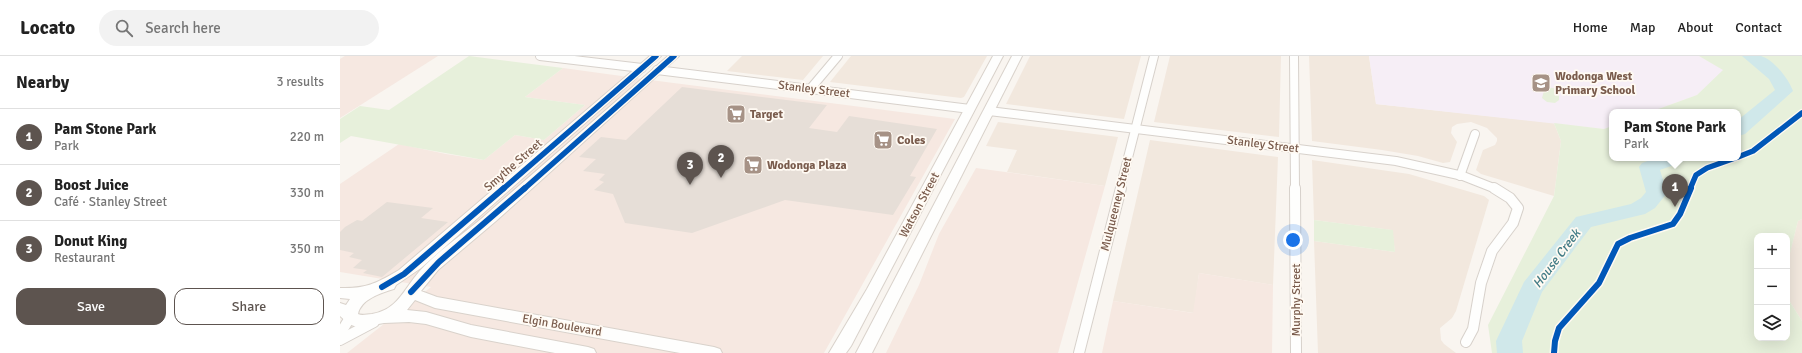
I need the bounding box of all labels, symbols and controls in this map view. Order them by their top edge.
search box [99,10,379,46]
text: Locato [20,16,75,40]
icon: search [113,17,135,39]
text: Search here [145,19,221,37]
text: Home [1573,19,1608,36]
text: Map [1630,19,1655,36]
text: About [1677,19,1713,36]
text: Contact [1735,19,1782,36]
place label: Wodonga West Primary School [1555,69,1636,98]
text: Nearby [16,72,69,93]
school or university icon: Wodonga West Primary School [1530,72,1552,94]
text: 3 results [276,74,324,90]
street label: Stanley Street [777,78,851,101]
supermarket icon: Target [725,103,747,125]
place label: Target [750,107,783,122]
popup [1609,109,1741,161]
text: Pam Stone Park [1624,118,1726,136]
text: Pam Stone Park [54,120,156,138]
text: 1 [25,129,33,145]
text: 220 m [290,129,324,145]
supermarket icon: Coles [872,129,894,151]
place label: Coles [897,133,926,148]
street label: Stanley Street [1226,133,1300,156]
street label: Smythe Street [481,136,546,195]
text: Park [1624,136,1649,152]
text: Park [54,138,79,154]
pin: 2 [708,145,734,178]
pin: 3 [677,152,703,185]
supermarket icon: Wodonga Plaza [742,154,764,176]
street label: Mulqueeney Street [1098,155,1135,253]
place label: Wodonga Plaza [767,158,847,173]
street label: Watson Street [896,170,943,240]
pin: 1 [1662,174,1688,207]
text: Boost Juice [54,176,129,194]
text: 2 [25,185,33,201]
text: 330 m [290,185,324,201]
text: Café · Stanley Street [54,194,167,210]
water label: House Creek [1529,225,1585,291]
your location [1283,230,1303,250]
text: Donut King [54,232,127,250]
map controls [1754,233,1790,341]
button: + [1754,233,1790,269]
text: 3 [25,241,33,257]
text: 350 m [290,241,324,257]
text: Restaurant [54,250,115,266]
street label: Murphy Street [1289,264,1304,336]
button: − [1754,269,1790,305]
button: Save [16,288,166,325]
button: Share [174,288,324,325]
button: layers [1754,305,1790,341]
street label: Elgin Boulevard [521,311,603,340]

